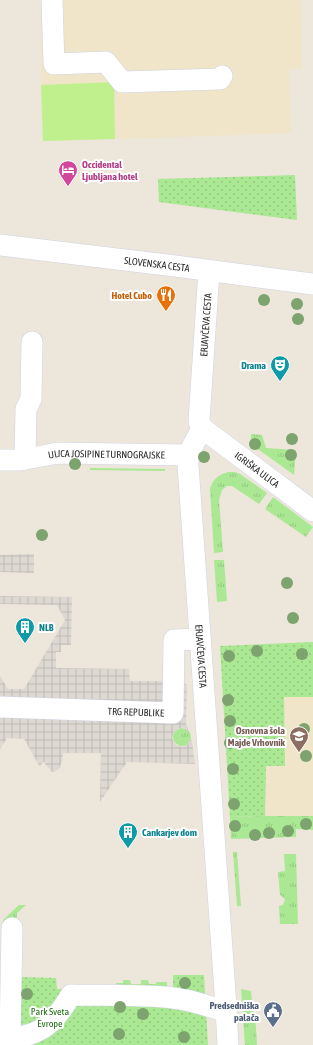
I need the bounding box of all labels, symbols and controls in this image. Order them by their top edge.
hotel icon: Occidental Ljubljana hotel [57,159,79,187]
place label: Occidental Ljubljana hotel [82,159,138,182]
street label: SLOVENSKA CESTA [123,254,190,273]
restaurant icon: Hotel Cubo [155,284,177,312]
place label: Hotel Cubo [111,290,152,301]
street label: ERJAVČEVA CESTA [198,293,213,357]
theatre icon: Drama [269,354,291,382]
place label: Drama [241,360,266,371]
street label: ULICA JOSIPINE TURNOGRAJSKE [47,447,166,460]
street label: IGRIŠKA ULICA [233,449,282,490]
building icon: NLB [14,616,36,644]
place label: NLB [39,622,54,633]
street label: ERJAVČEVA CESTA [194,624,209,688]
street label: TRG REPUBLIKE [108,705,165,718]
place label: Osnovna šola Majde Vrhovnik [228,725,286,748]
school or university icon: Osnovna šola Majde Vrhovnik [288,725,310,753]
building icon: Cankarjev dom [117,821,139,849]
place label: Cankarjev dom [142,827,197,838]
place label: Predsedniška palača [209,1000,259,1023]
public building icon: Predsedniška palača [262,1000,284,1028]
park label: Park Sveta Evrope [31,1006,69,1029]

